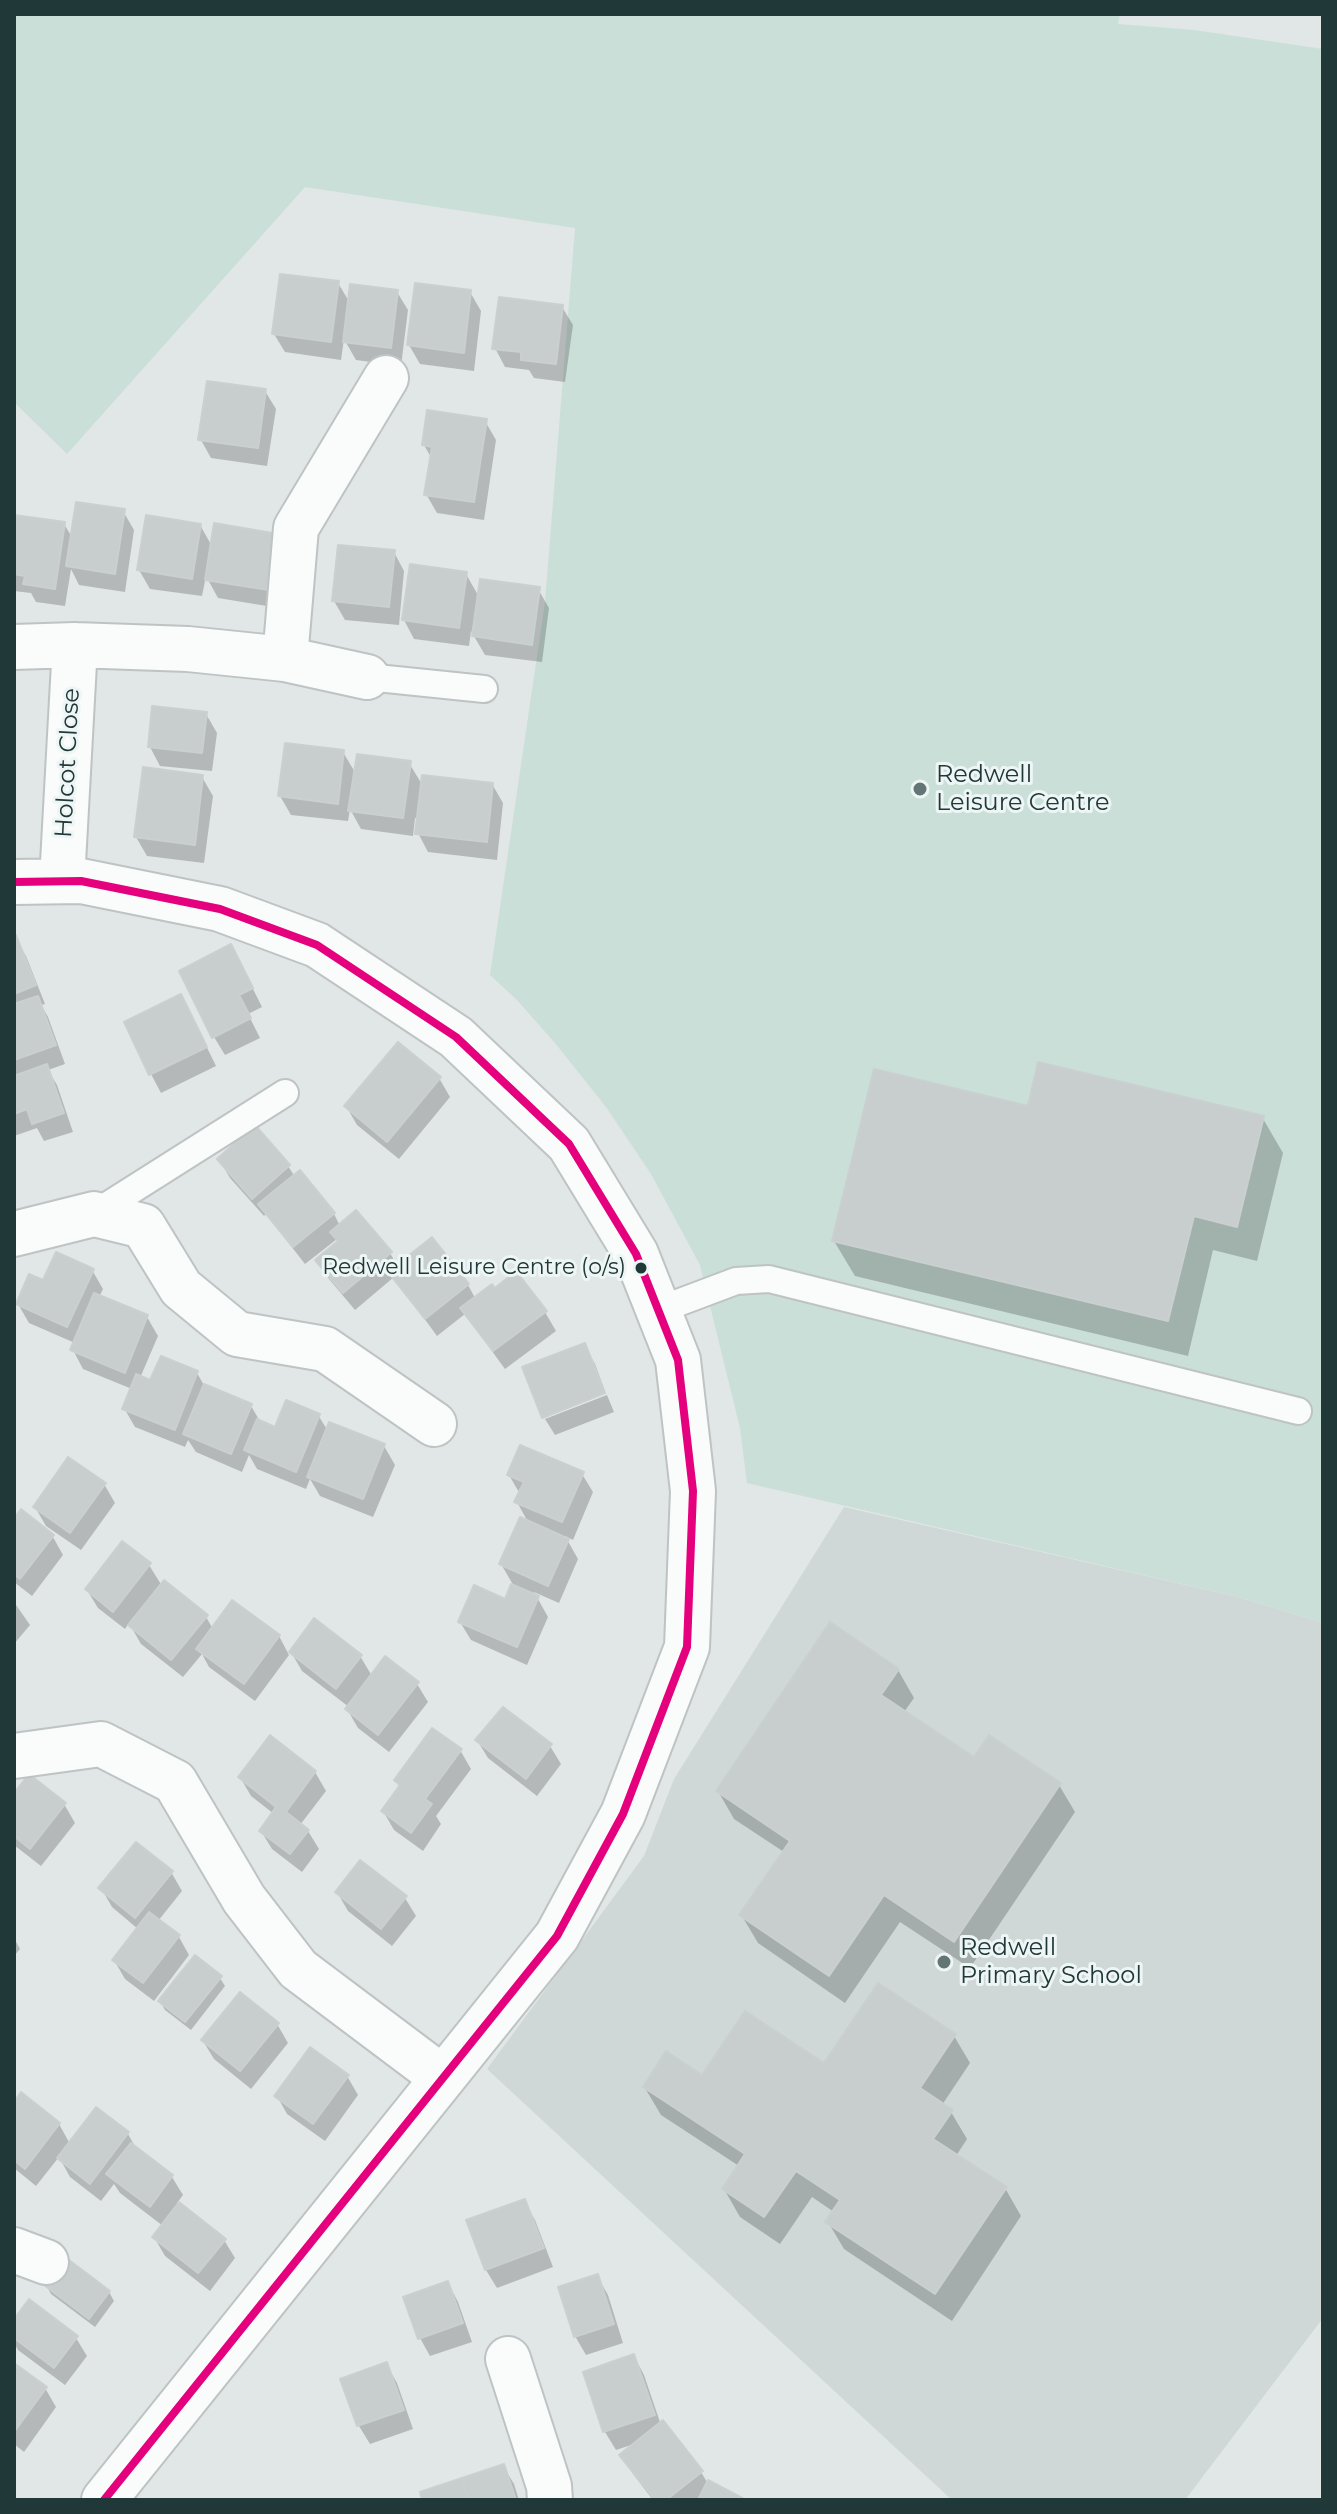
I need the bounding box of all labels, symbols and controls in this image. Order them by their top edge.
street label: Holcot Close [50,687,86,839]
place label: Redwell Leisure Centre [936,761,1110,817]
marker: Redwell Leisure Centre [911,780,929,798]
place label: Redwell Leisure Centre (o/s) [322,1255,626,1281]
marker: Redwell Leisure Centre (o/s) [633,1260,649,1276]
place label: Redwell Primary School [960,1934,1142,1990]
marker: Redwell Primary School [935,1953,953,1971]

